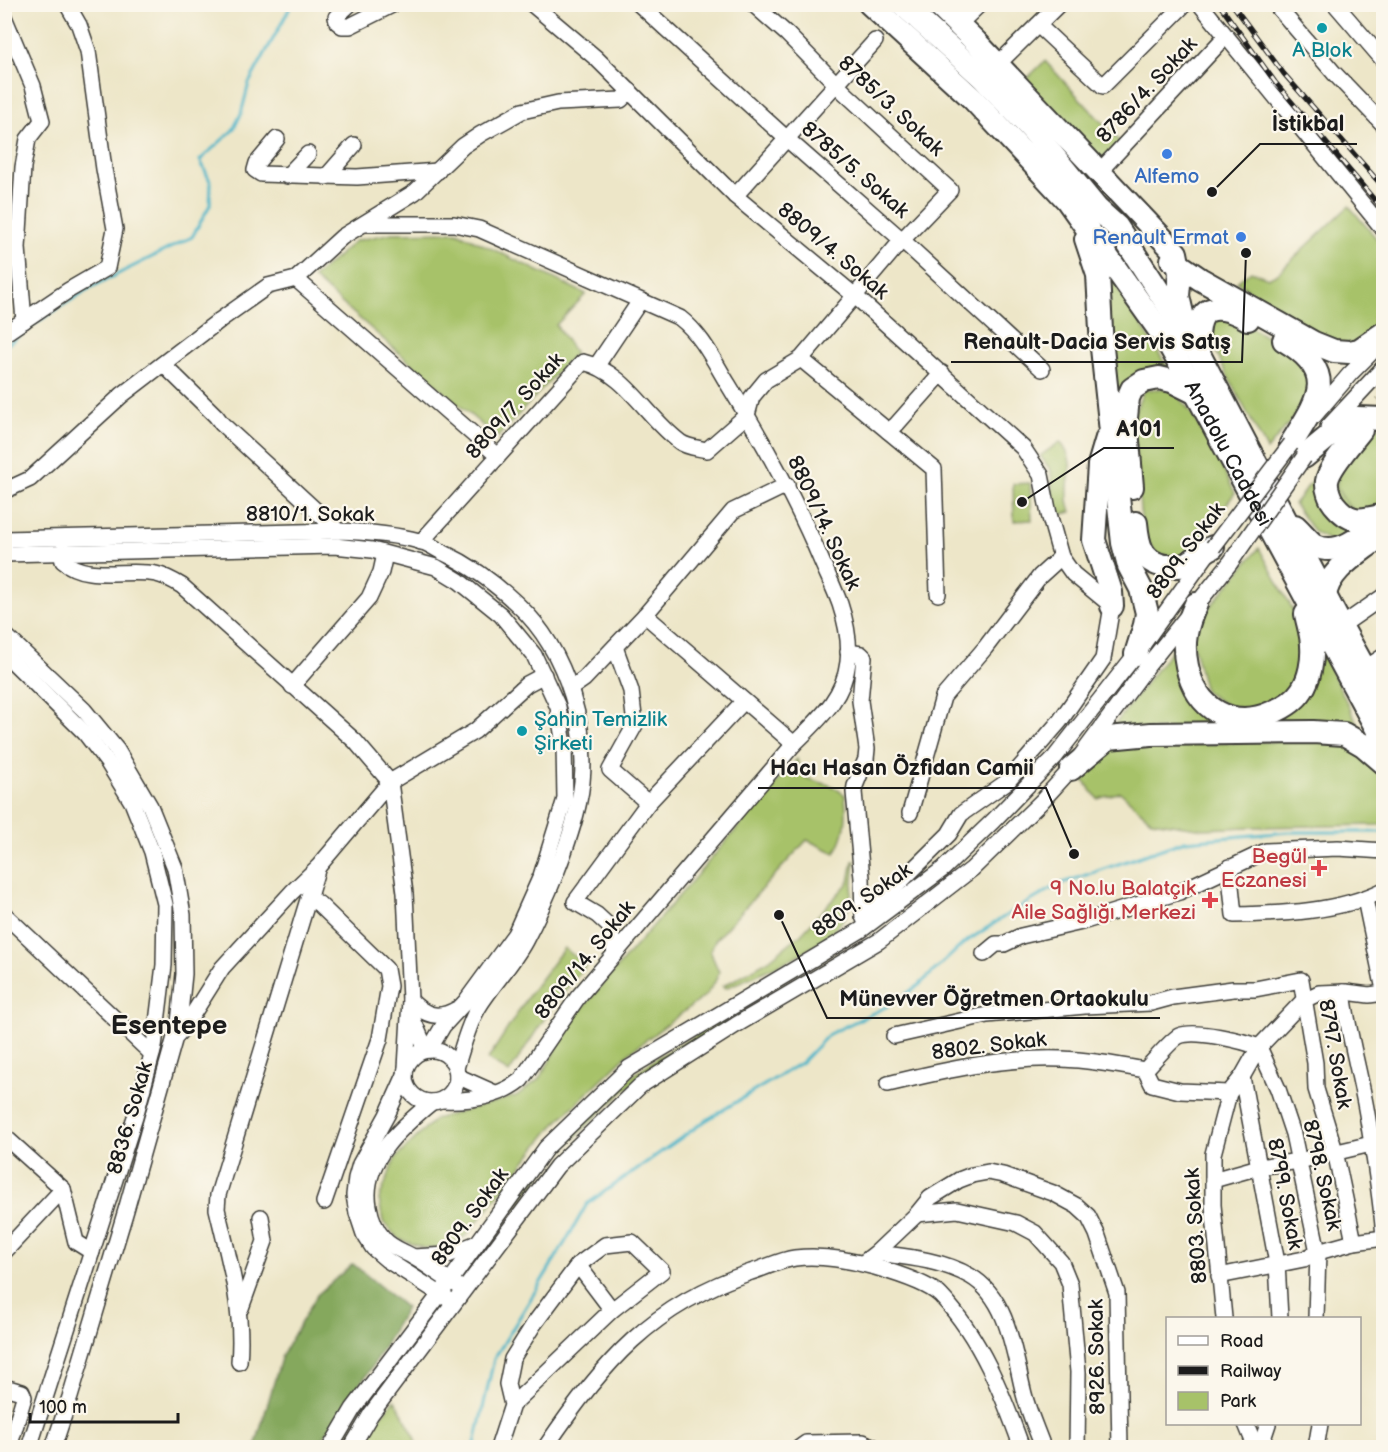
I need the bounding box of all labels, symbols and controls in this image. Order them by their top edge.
marker: A Blok [1315,21,1329,35]
street label: 8786/4. Sokak [1091,31,1203,148]
place label: A Blok [1292,38,1353,63]
street label: 8785/3. Sokak [833,51,950,162]
callout: İstikbal [1260,104,1357,144]
text: İstikbal [1272,109,1344,138]
street label: 8785/5. Sokak [796,116,914,224]
marker: Alfemo [1160,147,1174,161]
place label: Alfemo [1135,164,1200,189]
street label: 8809/4. Sokak [772,197,894,305]
place label: Renault Ermat [1092,225,1230,250]
marker: Renault Ermat [1234,230,1248,244]
callout: Renault-Dacia Servis Satış [951,322,1242,362]
text: Renault-Dacia Servis Satış [963,329,1231,356]
street label: 8809/7. Sokak [461,347,570,464]
street label: Anadolu Caddesi [1179,376,1278,530]
callout: A101 [1104,408,1174,448]
text: A101 [1115,416,1162,443]
street label: 8809/14. Sokak [782,452,866,595]
street label: 8809. Sokak [1141,497,1231,604]
street label: 8810/1. Sokak [246,502,375,527]
place label: Şahin Temizlik Şirketi [534,707,668,756]
marker: Şahin Temizlik Şirketi [515,724,529,738]
callout: Hacı Hasan Özfidan Camii [758,748,1046,788]
text: Hacı Hasan Özfidan Camii [770,753,1034,782]
place label: Begül Eczanesi [1221,844,1307,893]
street label: 8809. Sokak [807,857,917,943]
marker: Begül Eczanesi [1312,861,1326,875]
place label: 9 No.lu Balatçık Aile Sağlığı Merkezi [1011,876,1197,925]
marker: 9 No.lu Balatçık Aile Sağlığı Merkezi [1201,891,1219,909]
street label: 8809/14. Sokak [530,895,641,1024]
callout: Münevver Öğretmen Ortaokulu [827,978,1160,1018]
text: Münevver Öğretmen Ortaokulu [839,984,1149,1013]
street label: 8797. Sokak [1313,997,1357,1112]
district label: Esentepe [111,1010,227,1042]
street label: 8802. Sokak [930,1026,1048,1065]
street label: 8836. Sokak [102,1058,158,1177]
street label: 8798. Sokak [1297,1117,1347,1234]
street label: 8799. Sokak [1262,1136,1308,1253]
street label: 8809. Sokak [426,1163,514,1271]
street label: 8803. Sokak [1179,1167,1213,1285]
street label: 8926. Sokak [1083,1298,1111,1415]
legend [1166,1317,1361,1425]
text: Road [1220,1331,1264,1352]
text: Railway [1220,1361,1282,1382]
scale bar [30,1386,178,1424]
text: Park [1220,1391,1256,1412]
text: 100 m [39,1397,87,1418]

